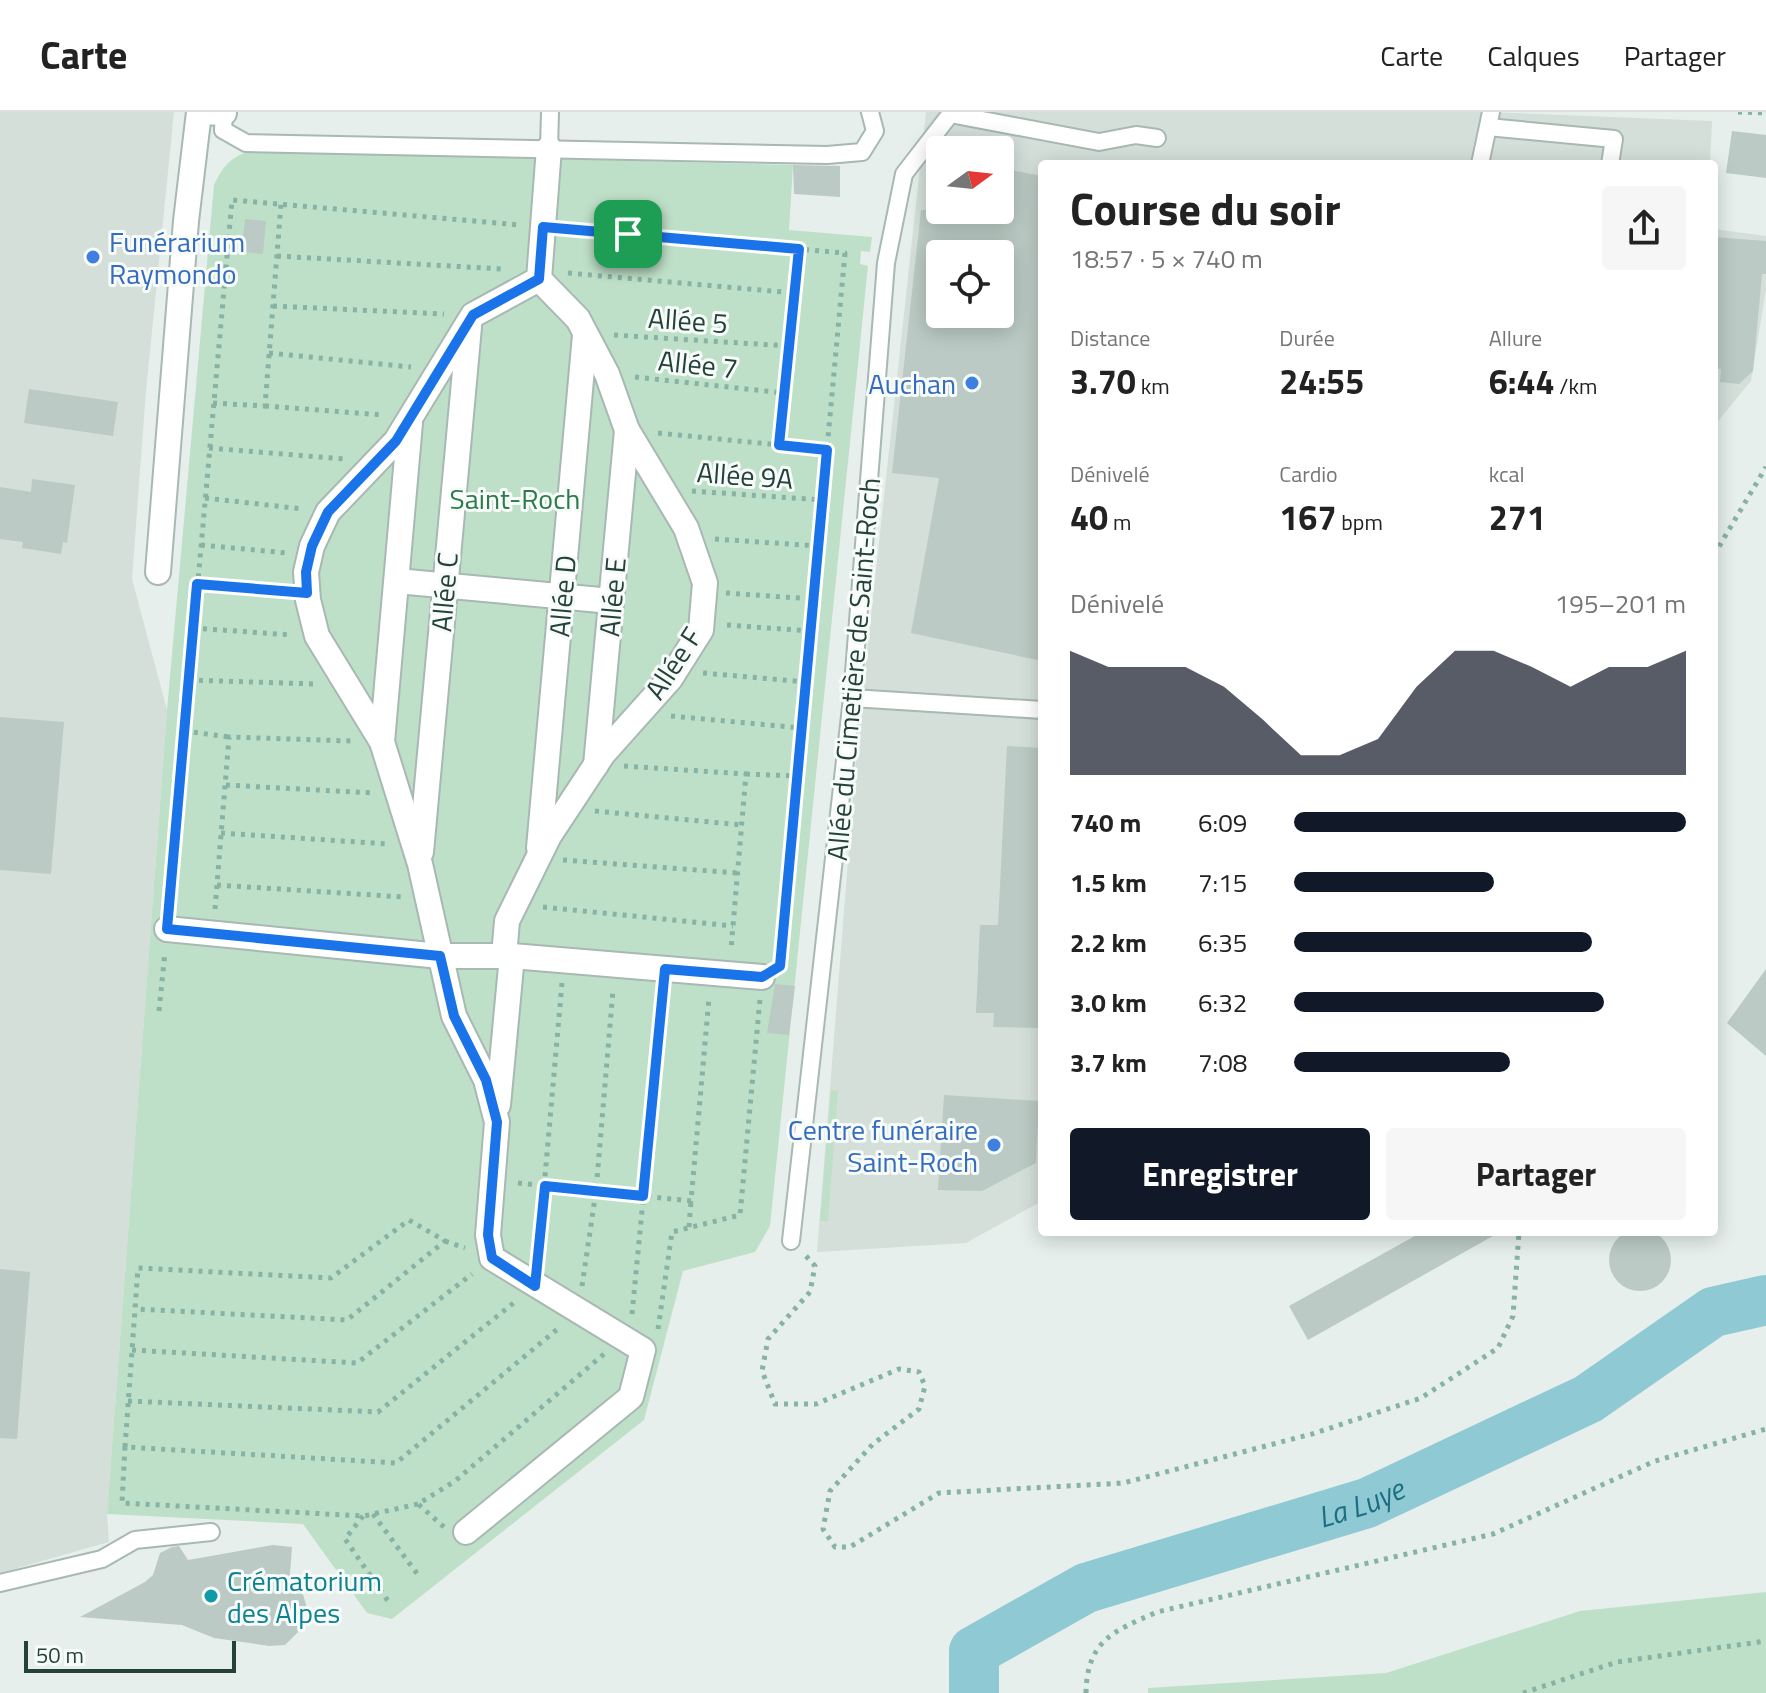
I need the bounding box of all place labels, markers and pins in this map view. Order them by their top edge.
pin [594,200,662,268]
place label: Funérarium Raymondo [109,220,245,295]
marker: Funérarium Raymondo [84,248,102,266]
place label: Auchan [868,362,956,405]
marker: Auchan [963,374,981,392]
place label: Centre funéraire Saint-Roch [788,1108,978,1183]
marker: Centre funéraire Saint-Roch [985,1136,1003,1154]
place label: Crématorium des Alpes [227,1559,382,1634]
marker: Crématorium des Alpes [202,1587,220,1605]

